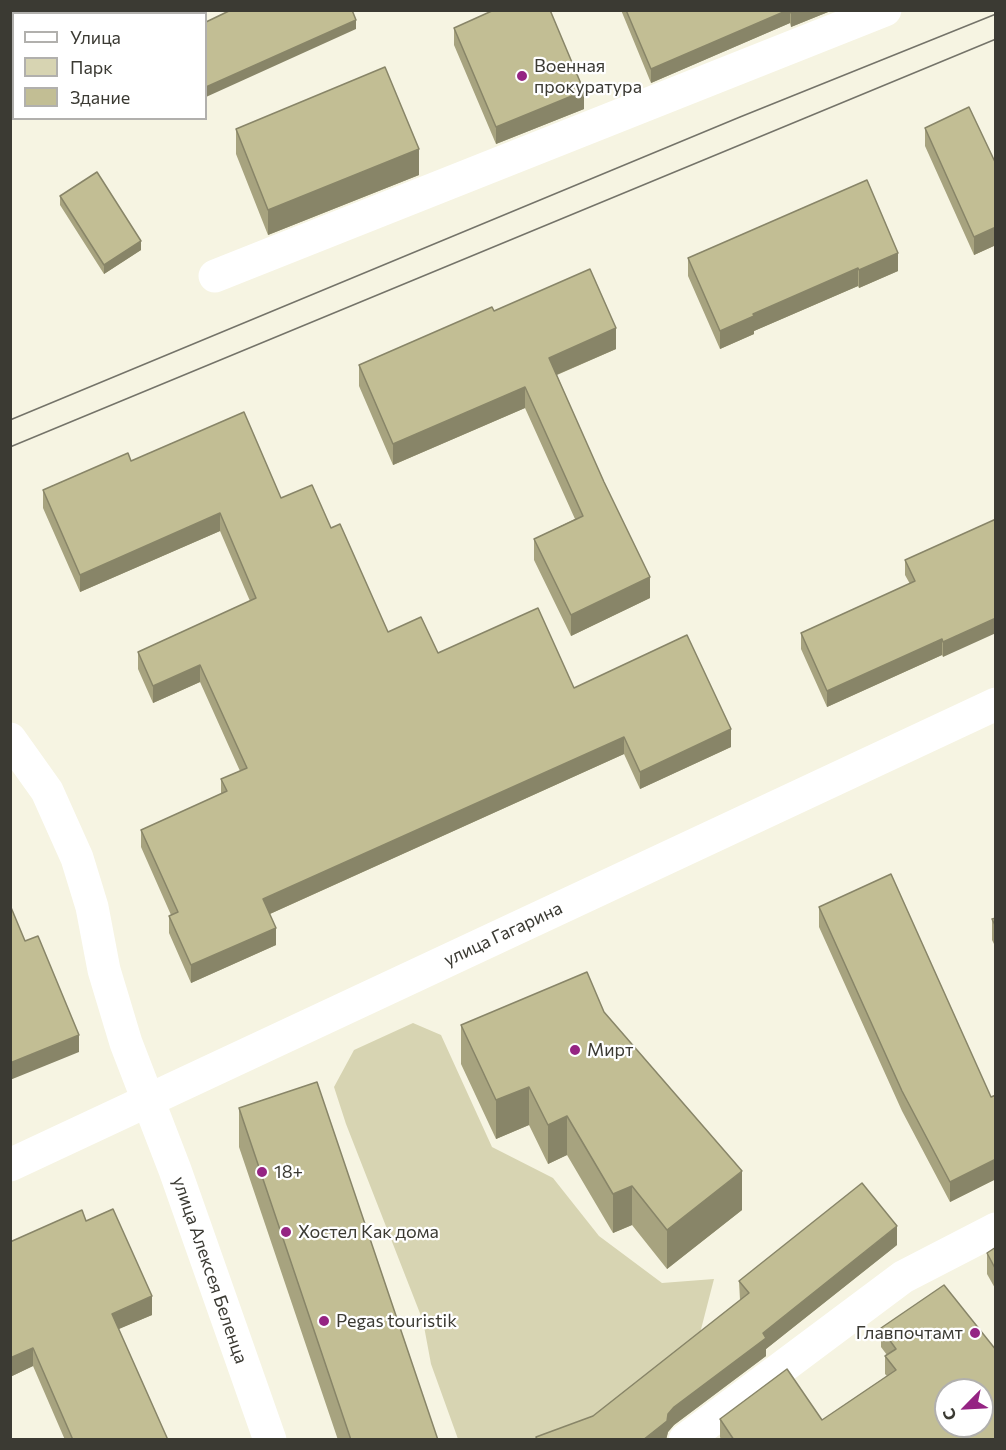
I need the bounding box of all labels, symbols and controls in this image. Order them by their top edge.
legend [12,12,207,120]
text: Улица [70,26,121,48]
place label: Военная прокуратура [534,55,642,98]
text: Парк [70,56,113,78]
marker: Военная прокуратура [515,69,529,83]
text: Здание [70,86,130,108]
street label: улица Гагарина [440,897,566,971]
place label: Мирт [587,1039,633,1061]
marker: Мирт [568,1043,582,1057]
place label: 18+ [274,1161,303,1183]
marker: 18+ [255,1165,269,1179]
street label: улица Алексея Беленца [168,1174,252,1366]
place label: Хостел Как дома [298,1221,439,1243]
marker: Хостел Как дома [279,1225,293,1239]
place label: Pegas touristik [336,1310,457,1332]
marker: Pegas touristik [317,1314,331,1328]
place label: Главпочтамт [856,1322,963,1344]
marker: Главпочтамт [968,1326,982,1340]
north arrow [934,1378,994,1438]
text: С [938,1406,960,1424]

